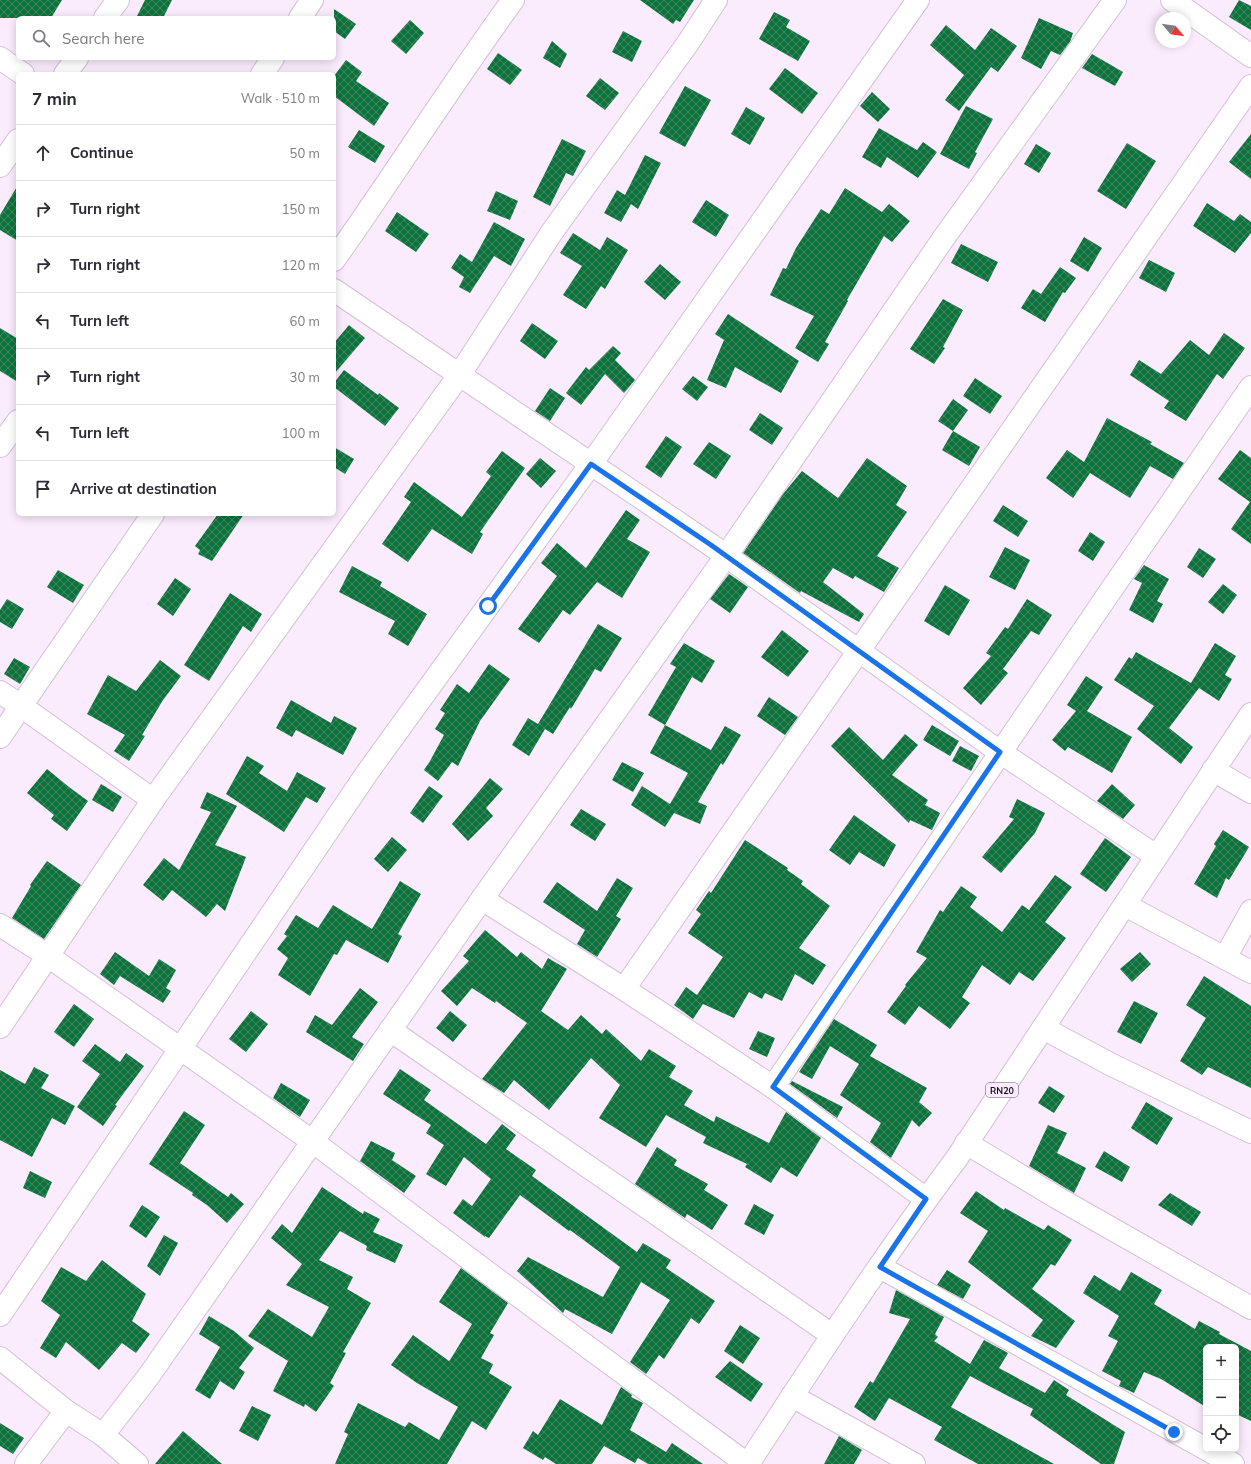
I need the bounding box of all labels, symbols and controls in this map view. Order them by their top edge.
north arrow [1155,12,1191,48]
search box [16,16,336,60]
icon: search [30,27,52,49]
text: Search here [62,29,144,48]
text: 7 min [32,88,77,109]
text: Walk · 510 m [241,90,320,106]
icon: ahead [32,142,54,164]
text: Continue [70,143,133,162]
text: 50 m [290,145,320,161]
icon: right [32,198,54,220]
text: Turn right [70,199,140,218]
text: 150 m [282,201,320,217]
icon: right [32,254,54,276]
text: Turn right [70,255,140,274]
text: 120 m [282,257,320,273]
icon: left [32,310,54,332]
text: Turn left [70,311,129,330]
text: 60 m [290,313,320,329]
icon: right [32,366,54,388]
text: Turn right [70,367,140,386]
text: 30 m [290,369,320,385]
icon: left [32,422,54,444]
text: Turn left [70,423,129,442]
text: 100 m [282,425,320,441]
icon: arrive [32,478,54,500]
text: Arrive at destination [70,479,217,498]
route start [479,597,497,615]
road number: RN20 [986,1083,1018,1097]
map controls [1203,1344,1239,1452]
button: + [1203,1344,1239,1380]
button: − [1203,1380,1239,1416]
button: locate [1203,1416,1239,1452]
route end [1165,1423,1183,1441]

